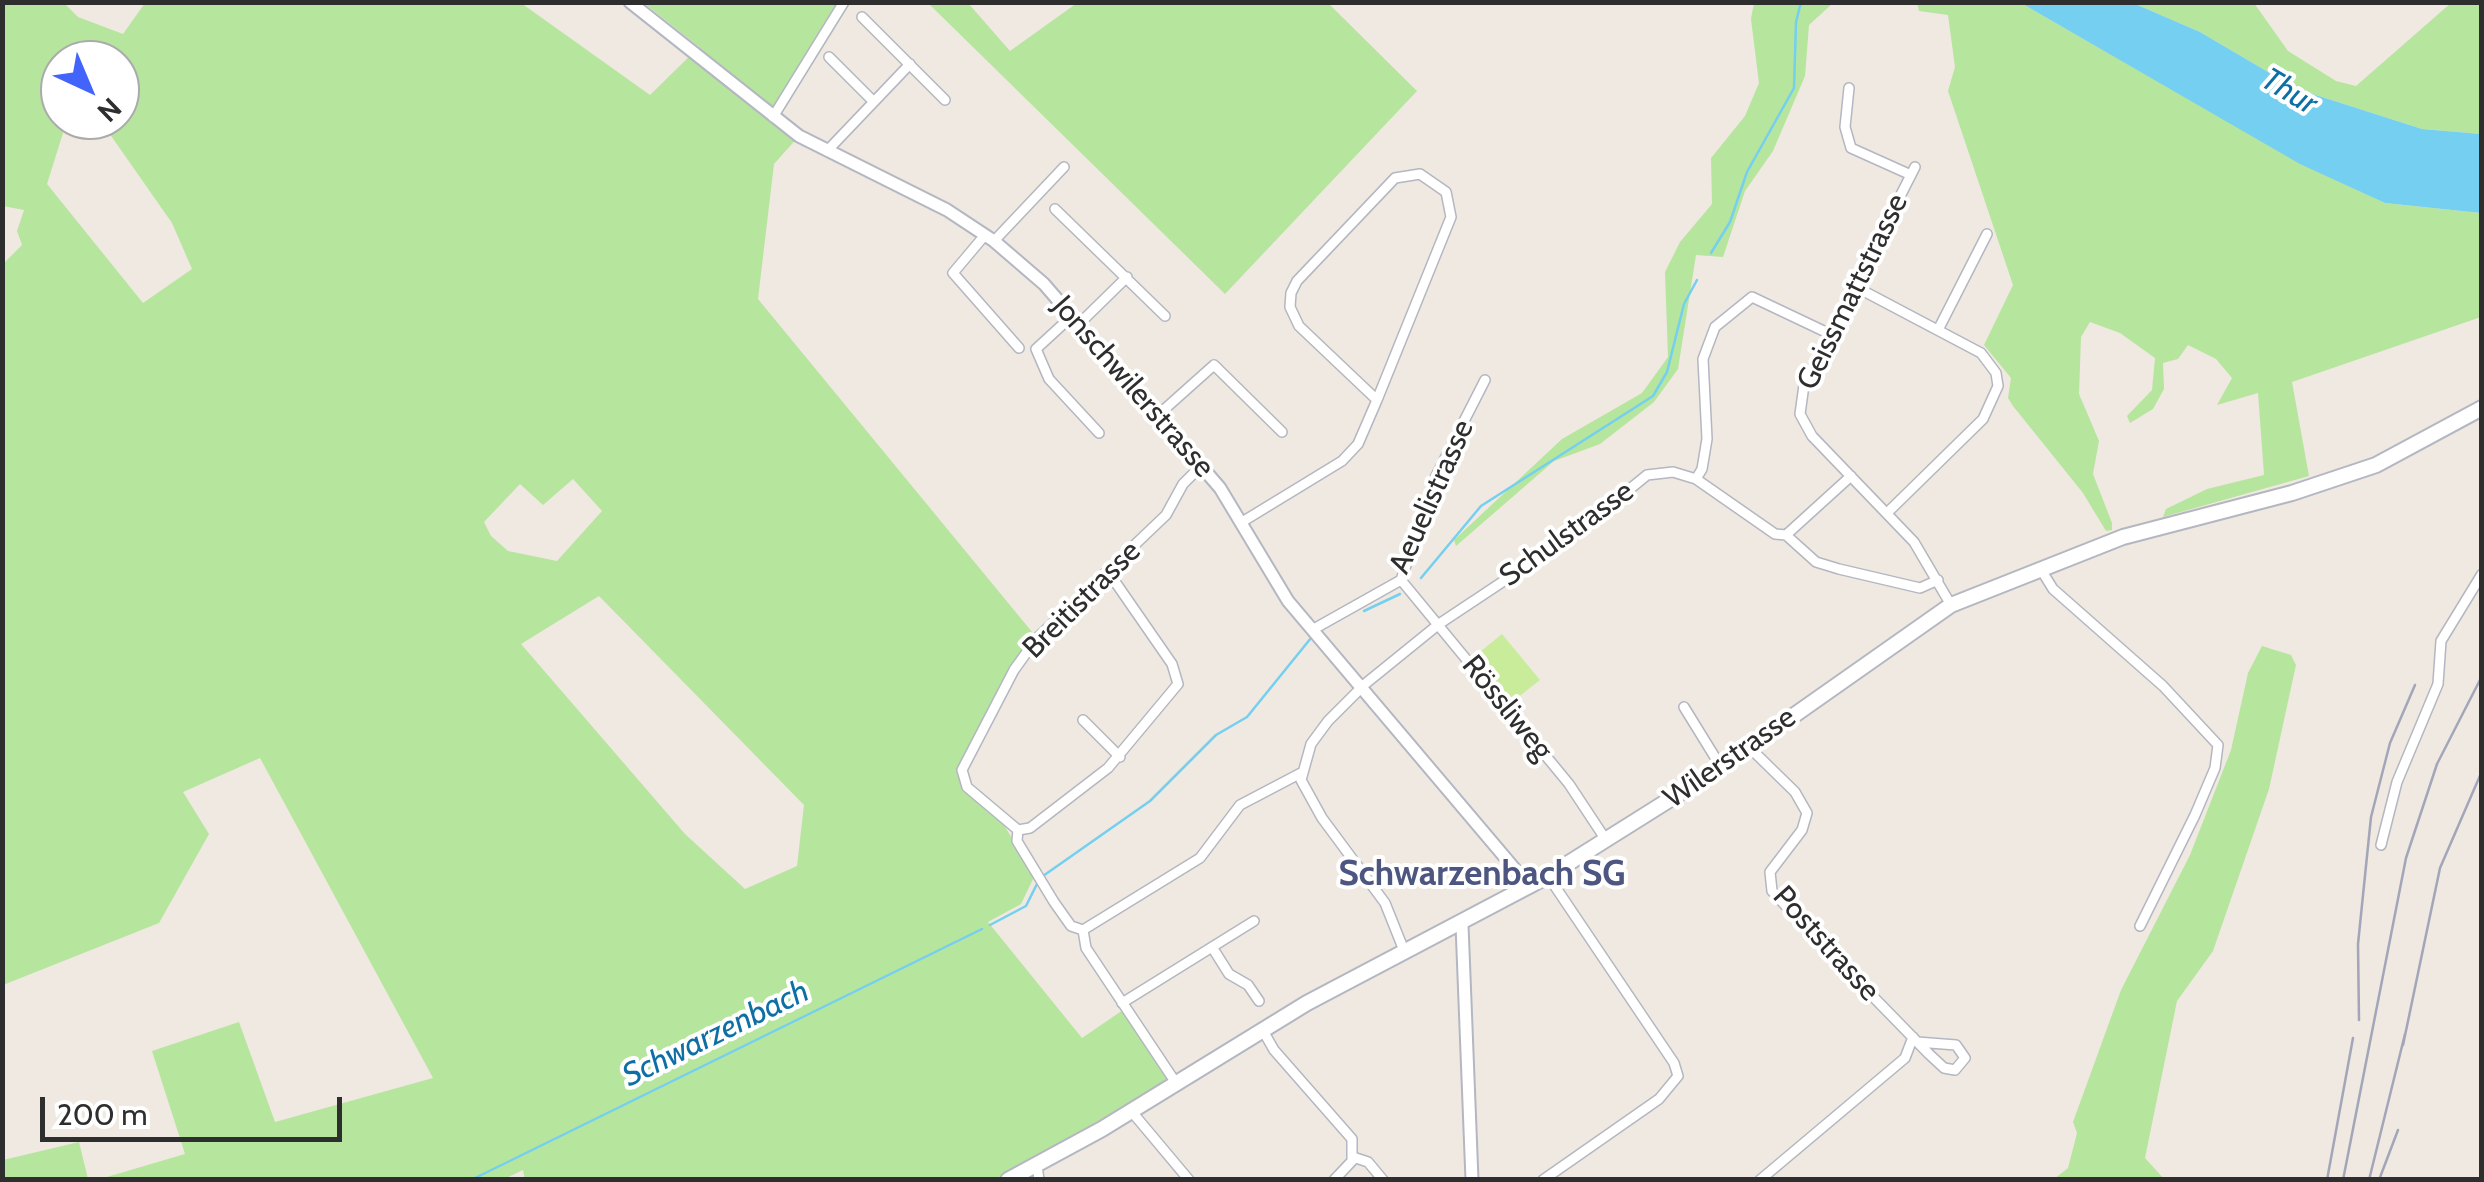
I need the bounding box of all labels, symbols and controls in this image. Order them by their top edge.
north arrow [40,40,140,140]
water label: Thur [2254,61,2324,123]
text: N [91,91,128,129]
street label: Geissmattstrasse [1790,188,1916,396]
street label: Jonschwilerstrasse [1044,289,1222,485]
street label: Aeuelistrasse [1382,415,1482,579]
street label: Schulstrasse [1493,473,1641,595]
street label: Breitistrasse [1016,534,1148,666]
street label: Rössliweg [1454,648,1560,768]
street label: Wilerstrasse [1657,699,1803,817]
district label: Schwarzenbach SG [1338,854,1626,896]
street label: Poststrasse [1765,879,1887,1009]
water label: Schwarzenbach [617,972,815,1096]
scale bar [45,1077,348,1139]
text: 200 m [57,1096,148,1133]

